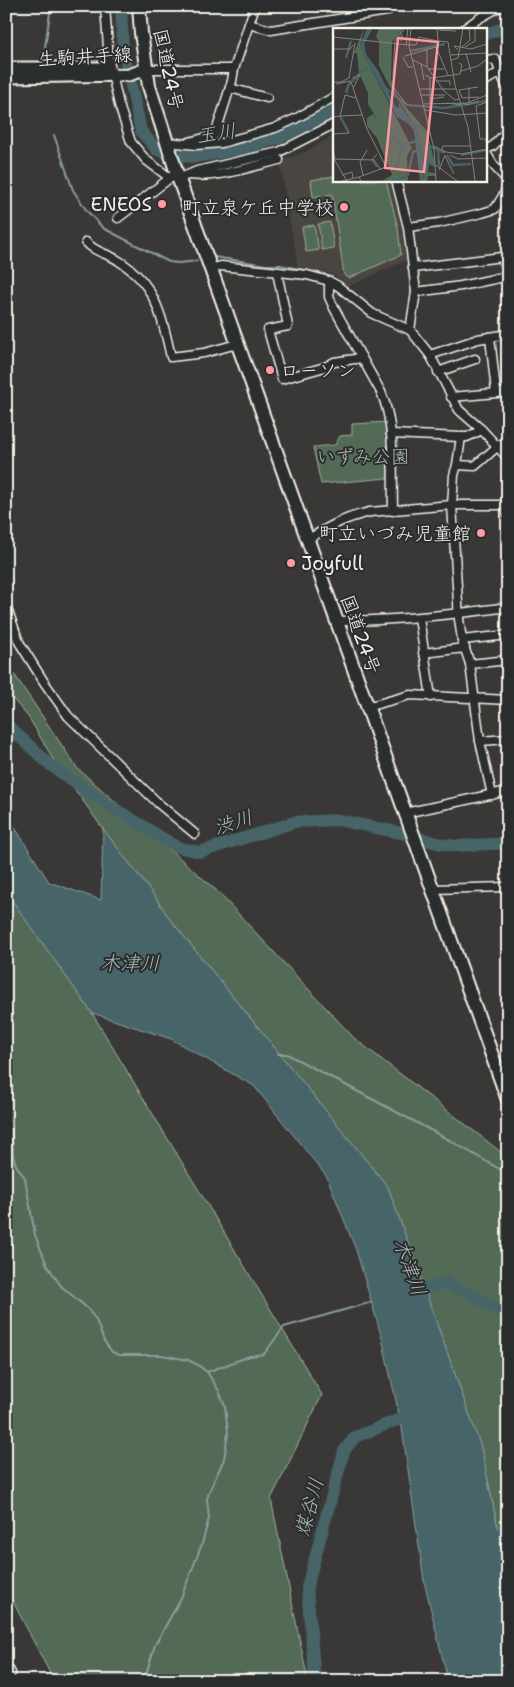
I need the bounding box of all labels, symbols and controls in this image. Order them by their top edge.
street label: 国道24号 [148,26,189,112]
inset map [333,28,486,181]
street label: 生駒井手線 [37,42,133,71]
water label: 玉川 [194,117,238,149]
place label: ENEOS [91,192,152,217]
place label: 町立泉ケ丘中学校 [182,195,334,220]
marker: ENEOS [156,198,168,210]
marker: 町立泉ケ丘中学校 [338,201,350,213]
place label: ローソン [280,358,356,383]
marker: ローソン [264,364,276,376]
park label: いずみ公園 [316,444,410,469]
place label: 町立いづみ児童館 [319,521,471,546]
marker: 町立いづみ児童館 [475,527,487,539]
place label: Joyfull [301,551,364,576]
marker: Joyfull [285,557,297,569]
street label: 国道24号 [335,591,386,677]
water label: 渋川 [210,803,256,841]
water label: 木津川 [100,950,160,976]
water label: 木津川 [388,1234,432,1300]
water label: 煤谷川 [289,1475,329,1539]

